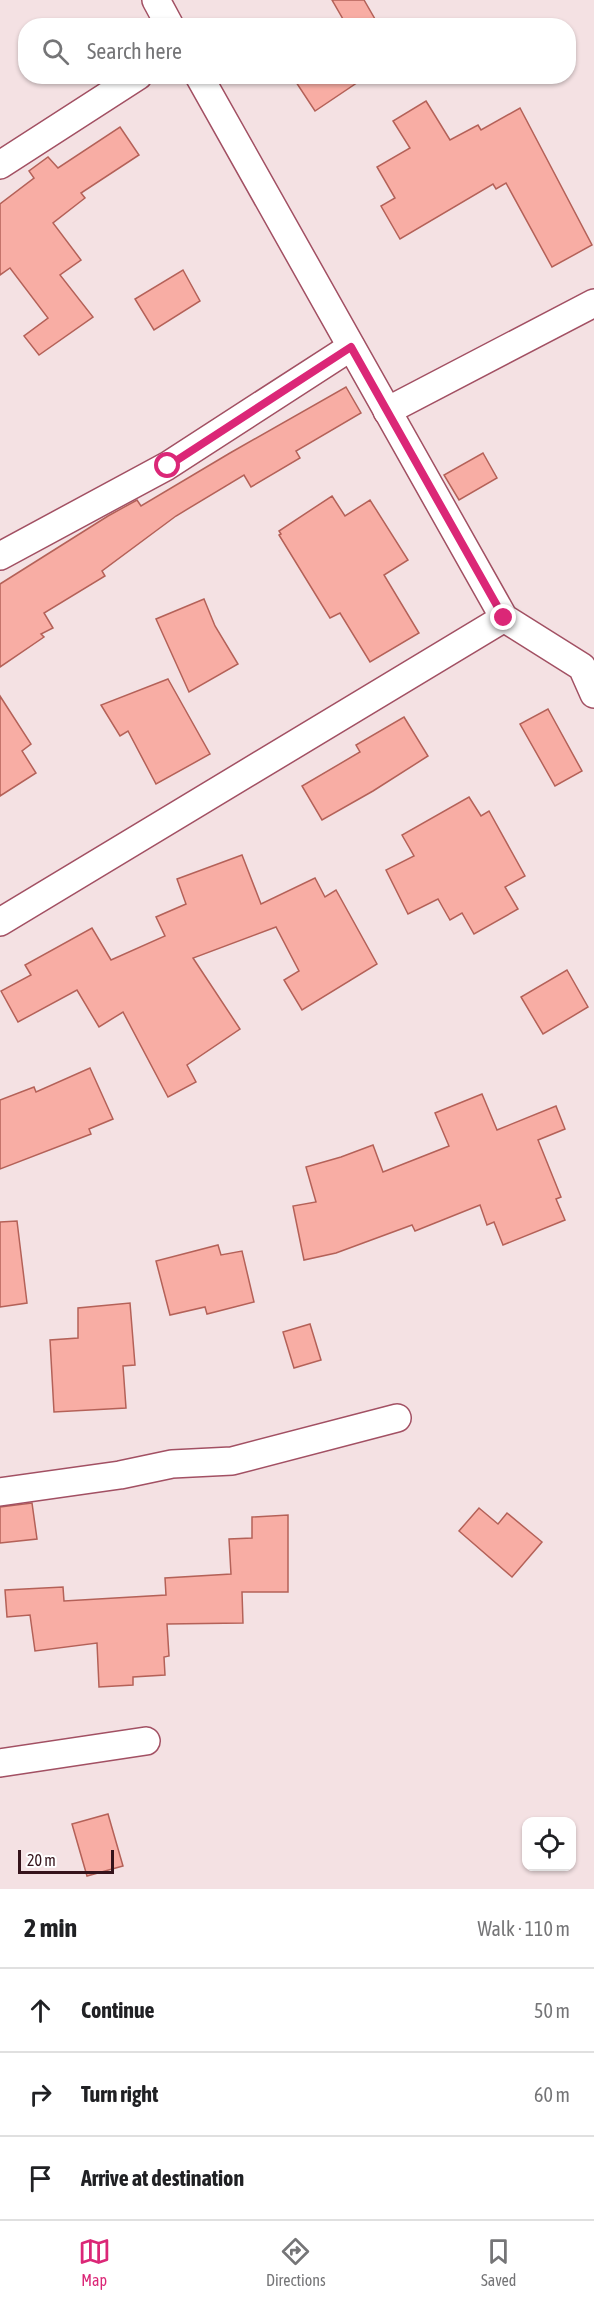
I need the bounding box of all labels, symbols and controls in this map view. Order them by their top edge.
search box [18,18,576,84]
icon: search [39,35,72,68]
text: Search here [87,38,182,64]
route start [154,452,180,478]
route end [490,604,516,630]
map controls [522,1817,576,1871]
button: locate [522,1817,576,1871]
scale bar [18,1847,114,1874]
text: 20 m [27,1851,56,1869]
text: 2 min [24,1913,77,1943]
text: Walk · 110 m [478,1917,570,1940]
icon: ahead [24,1994,57,2027]
text: Continue [81,1997,155,2023]
text: 50 m [534,1999,570,2022]
icon: right [24,2078,57,2111]
text: Turn right [81,2081,158,2107]
text: 60 m [534,2083,570,2106]
icon: arrive [24,2162,57,2195]
text: Arrive at destination [81,2165,244,2191]
tab: Map [78,2235,111,2289]
tab: Directions [266,2235,326,2289]
tab: Saved [481,2235,516,2289]

